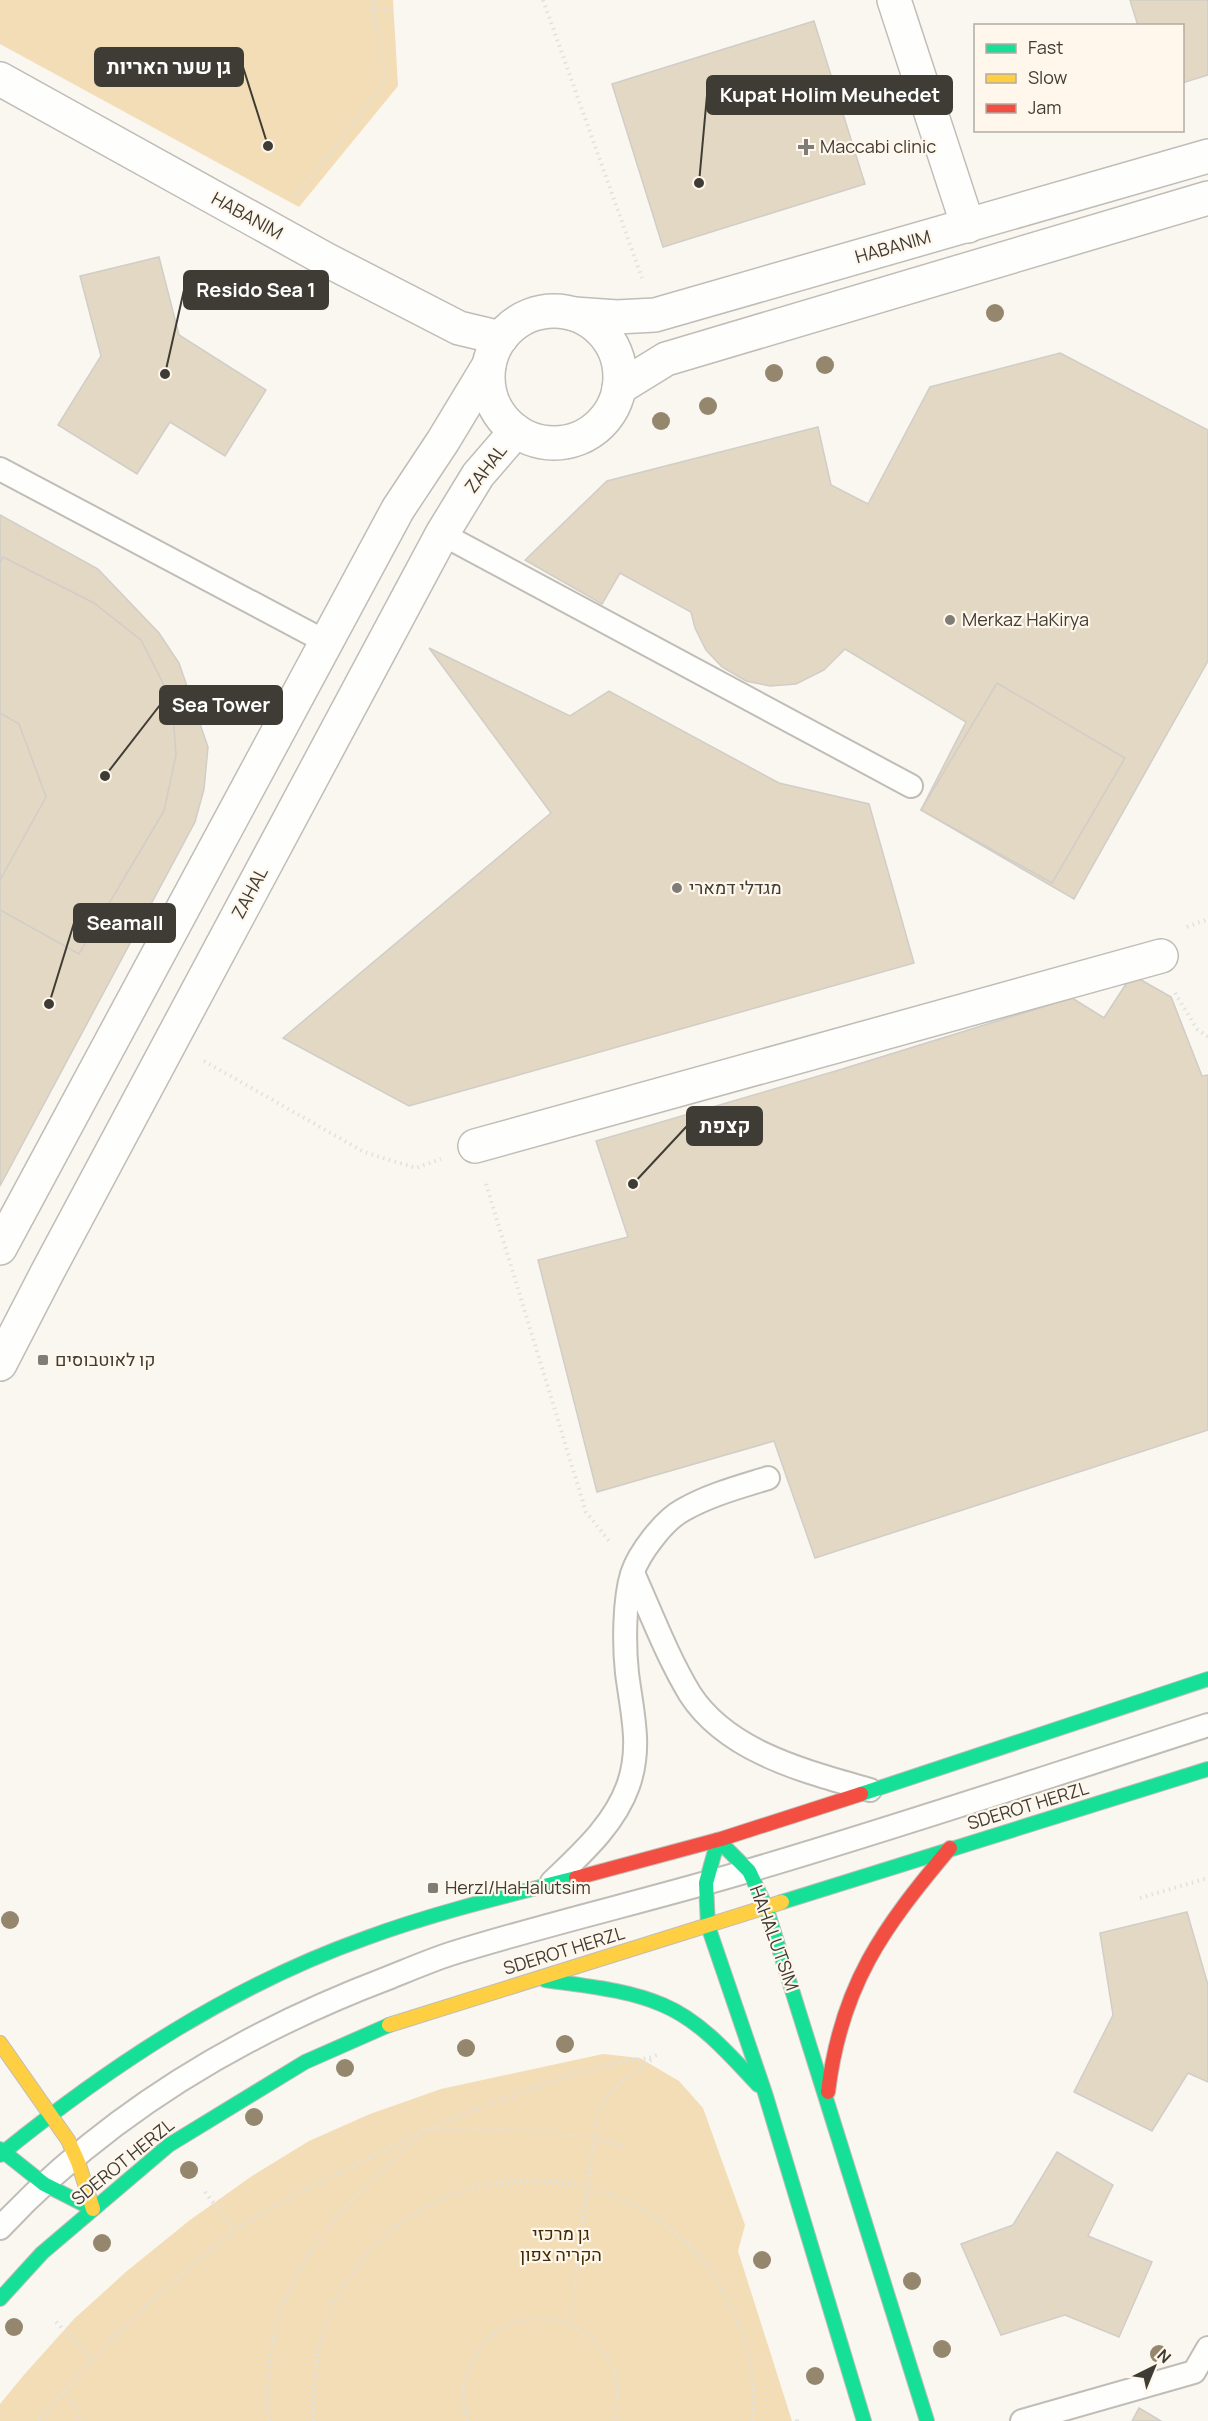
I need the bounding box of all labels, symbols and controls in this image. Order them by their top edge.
legend [974,24,1184,132]
text: Fast [1028,35,1063,59]
callout: גן שער האריות [95,48,243,86]
text: גן שער האריות [107,53,231,80]
text: Slow [1028,65,1068,89]
callout: Kupat Holim Meuhedet [707,76,952,114]
text: Kupat Holim Meuhedet [720,81,940,108]
text: Jam [1028,95,1062,119]
place label: Maccabi clinic [820,134,936,158]
marker: Maccabi clinic [797,138,815,156]
street label: HABANIM [208,186,287,244]
street label: HABANIM [852,224,933,268]
callout: Resido Sea 1 [184,271,328,309]
text: Resido Sea 1 [196,276,316,303]
street label: ZAHAL [459,439,512,498]
place label: Merkaz HaKirya [962,607,1089,631]
marker: Merkaz HaKirya [943,613,957,627]
callout: Sea Tower [160,686,282,724]
text: Sea Tower [172,691,270,718]
street label: ZAHAL [226,862,273,923]
place label: מגדלי דמארי [689,875,782,899]
marker: מגדלי דמארי [670,881,684,895]
callout: Seamall [74,904,175,942]
text: Seamall [86,909,164,936]
callout: קצפת [687,1107,762,1145]
text: קצפת [700,1112,750,1139]
place label: קו לאוטבוסים [55,1347,155,1371]
marker: קו לאוטבוסים [36,1353,50,1367]
street label: SDEROT HERZL [964,1775,1091,1835]
place label: Herzl/HaHalutsim [445,1875,591,1899]
marker: Herzl/HaHalutsim [426,1881,440,1895]
street label: HAHALUTSIM [745,1882,805,1994]
street label: SDEROT HERZL [500,1920,627,1980]
street label: SDEROT HERZL [66,2112,179,2210]
park label: גן מרכזי הקריה צפון [520,2221,602,2266]
north arrow [1124,2337,1184,2397]
text: N [1153,2344,1176,2368]

